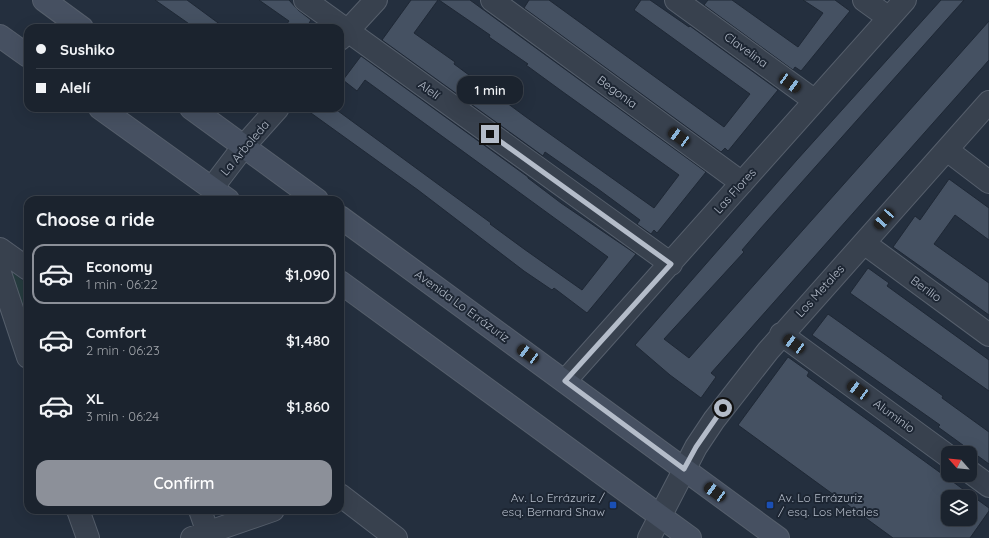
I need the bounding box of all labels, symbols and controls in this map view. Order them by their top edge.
street label: Clavelina [722,29,771,70]
text: Sushiko [60,40,115,59]
car [777,71,803,95]
street label: Begonia [594,72,640,111]
callout: 1 min [457,76,523,104]
street label: Alelí [416,77,443,103]
text: Alelí [60,78,90,97]
text: 1 min [474,82,506,98]
street label: La Arboleda [217,117,272,178]
route end [481,125,499,143]
car [666,125,692,149]
street label: Las Flores [710,165,759,216]
car [872,206,896,232]
text: Choose a ride [36,208,155,231]
icon: car [38,256,74,292]
text: Economy [86,257,153,276]
street label: Los Metales [792,261,847,320]
text: $1,090 [285,265,330,284]
street label: Avenida Lo Errázuriz [412,266,513,345]
street label: Berilio [908,272,945,305]
text: 1 min · 06:22 [86,276,158,292]
icon: car [38,322,74,358]
text: Comfort [86,323,147,342]
text: $1,480 [286,331,330,350]
car [781,332,807,356]
text: 2 min · 06:23 [86,342,160,358]
car [515,342,541,366]
car [845,378,871,402]
icon: car [38,388,74,424]
text: XL [86,389,104,408]
street label: Aluminio [871,396,918,436]
text: $1,860 [286,397,330,416]
route start [714,399,732,417]
text: 3 min · 06:24 [86,408,159,424]
north arrow [941,446,977,482]
map controls [941,446,977,526]
button: Confirm [36,460,332,506]
car [702,480,728,504]
place label: Av. Lo Errázuriz / esq. Bernard Shaw [502,490,606,519]
place label: Av. Lo Errázuriz / esq. Los Metales [778,490,879,519]
button: layers [941,490,977,526]
marker: Av. Lo Errázuriz / esq. Bernard Shaw [608,500,618,510]
marker: Av. Lo Errázuriz / esq. Los Metales [765,500,775,510]

